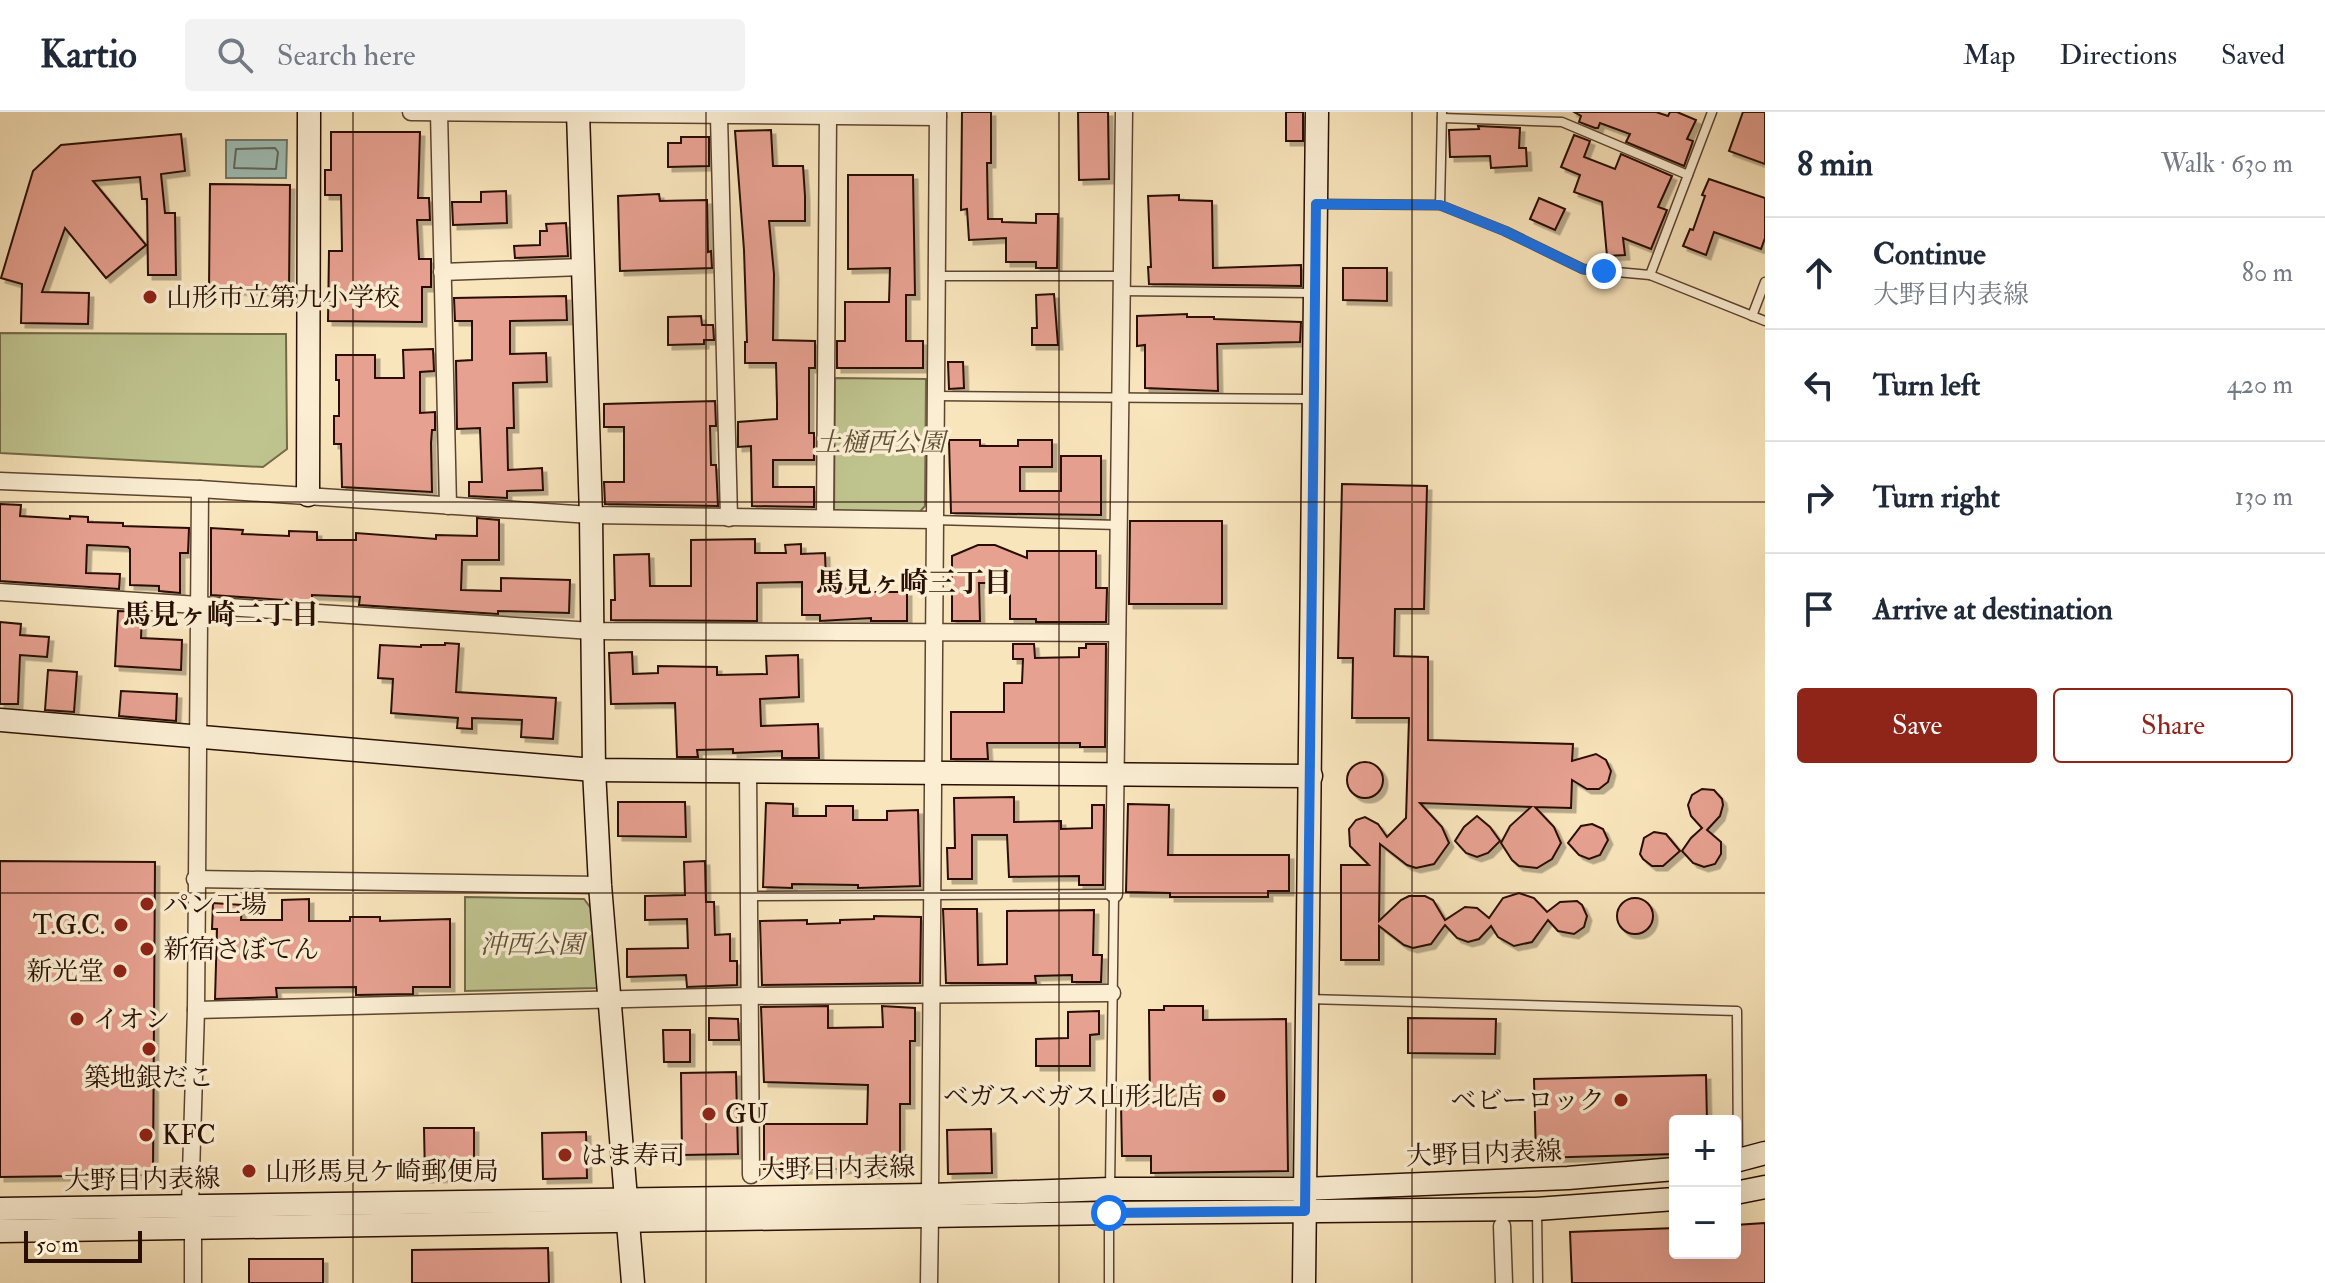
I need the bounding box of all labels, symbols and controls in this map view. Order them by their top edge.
search box [185,19,745,91]
text: Kartio [40,31,137,79]
icon: search [213,33,257,77]
text: Search here [277,37,416,74]
text: Map [1963,38,2016,73]
text: Directions [2060,38,2177,73]
text: Saved [2221,38,2285,73]
text: 8 min [1797,143,1873,186]
text: Walk · 630 m [2161,148,2293,180]
text: Continue [1873,236,1986,273]
icon: ahead [1797,251,1841,295]
route end [1586,253,1622,289]
text: 80 m [2242,257,2293,289]
text: 大野目内表線 [1873,279,2029,311]
place label: 山形市立第九小学校 [166,282,400,314]
marker: 山形市立第九小学校 [141,288,159,306]
icon: left [1797,363,1841,407]
text: Turn left [1873,367,1980,404]
text: 420 m [2227,369,2293,401]
park label: 土樋西公園 [815,427,949,459]
icon: right [1797,475,1841,519]
text: Turn right [1873,479,2000,516]
text: 130 m [2235,481,2293,513]
district label: 馬見ヶ崎三丁目 [816,566,1012,601]
icon: arrive [1797,587,1841,631]
text: Arrive at destination [1873,591,2113,628]
district label: 馬見ヶ崎二丁目 [123,598,319,633]
button: Save [1797,688,2037,763]
button: Share [2053,688,2293,763]
place label: パン工場 [163,889,267,921]
marker: パン工場 [138,895,156,913]
place label: T.G.C. [33,910,105,942]
marker: T.G.C. [112,916,130,934]
park label: 沖西公園 [480,929,588,961]
place label: 新宿さぼてん [163,934,319,966]
marker: 新宿さぼてん [138,940,156,958]
place label: 新光堂 [26,956,104,988]
marker: 新光堂 [111,962,129,980]
place label: イオン [93,1004,170,1036]
marker: イオン [68,1010,86,1028]
marker: 築地銀だこ [140,1040,158,1058]
place label: 築地銀だこ [84,1062,214,1094]
place label: ベガスベガス山形北店 [943,1081,1203,1113]
place label: ベビーロック [1451,1085,1605,1117]
marker: ベガスベガス山形北店 [1210,1087,1228,1105]
marker: ベビーロック [1612,1091,1630,1109]
place label: GU [725,1099,769,1131]
marker: GU [700,1105,718,1123]
map controls [1669,1115,1741,1259]
button: + [1669,1115,1741,1187]
place label: KFC [162,1120,216,1152]
marker: KFC [137,1126,155,1144]
street label: 大野目内表線 [1406,1135,1563,1173]
place label: はま寿司 [581,1140,685,1172]
marker: はま寿司 [556,1146,574,1164]
street label: 大野目内表線 [759,1152,915,1186]
place label: 山形馬見ケ崎郵便局 [265,1156,499,1188]
marker: 山形馬見ケ崎郵便局 [240,1162,258,1180]
street label: 大野目内表線 [64,1163,220,1197]
button: − [1669,1187,1741,1259]
route start [1091,1195,1127,1231]
scale bar [24,1227,142,1263]
text: 50 m [36,1231,78,1259]

